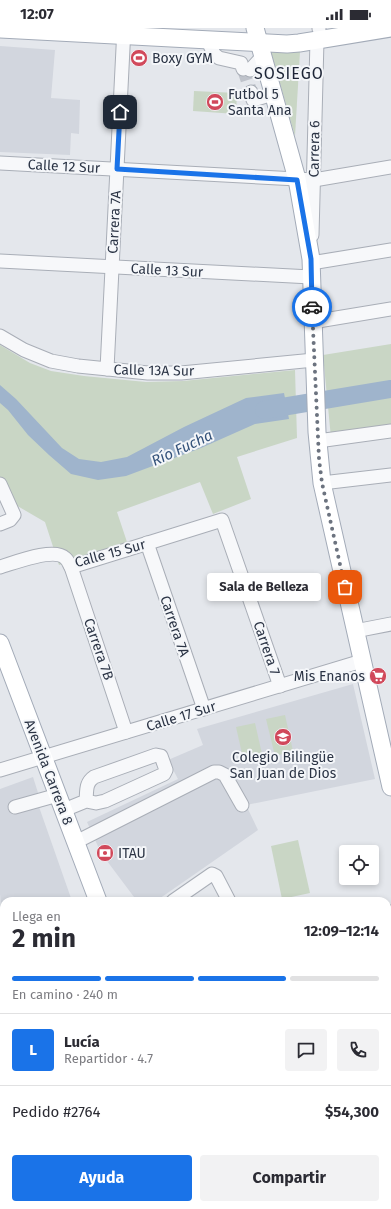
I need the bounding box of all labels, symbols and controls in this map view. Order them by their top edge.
text: 12:07 [20,5,54,23]
sports icon: Boxy GYM [129,48,149,68]
place label: Boxy GYM [152,50,213,67]
district label: SOSIEGO [254,64,324,83]
place label: Futbol 5 Santa Ana [228,86,292,119]
sports icon: Futbol 5 Santa Ana [205,92,225,112]
pin [103,95,137,129]
icon: home [109,101,131,123]
street label: Carrera 6 [306,120,323,178]
street label: Calle 12 Sur [27,156,101,177]
street label: Carrera 7A [104,190,125,254]
street label: Calle 13 Sur [130,260,204,281]
courier [292,287,332,327]
icon: car [301,296,323,318]
street label: Calle 13A Sur [114,361,195,380]
water label: Río Fucha [149,426,215,470]
street label: Calle 15 Sur [73,536,148,571]
pin [328,570,362,604]
callout: Sala de Belleza [207,573,321,601]
icon: bag [334,576,356,598]
text: Sala de Belleza [219,579,309,594]
street label: Carrera 7A [156,593,193,659]
street label: Carrera 7B [80,616,117,682]
street label: Carrera 7 [249,619,284,677]
supermarket icon: Mis Enanos [368,666,388,686]
place label: Mis Enanos [294,668,365,685]
street label: Calle 17 Sur [144,698,219,735]
street label: Avenida Carrera 8 [21,717,77,828]
school or university icon: Colegio Bilingüe San Juan de Dios [273,727,293,747]
place label: Colegio Bilingüe San Juan de Dios [230,749,337,782]
bank icon: ITAU [95,843,115,863]
place label: ITAU [118,845,146,862]
map controls [339,845,379,885]
button: locate [339,845,379,885]
text: Llega en [12,909,61,924]
text: 12:09–12:14 [304,922,379,940]
text: 2 min [12,923,76,954]
text: En camino · 240 m [12,987,118,1002]
button: chat [285,1029,327,1071]
button: phone [337,1029,379,1071]
text: Lucía [64,1033,100,1051]
text: L [29,1041,37,1059]
text: Repartidor · 4.7 [64,1051,153,1066]
text: Pedido #2764 [12,1103,101,1121]
text: $54,300 [325,1103,379,1121]
button: Ayuda [12,1155,192,1201]
button: Compartir [200,1155,379,1201]

